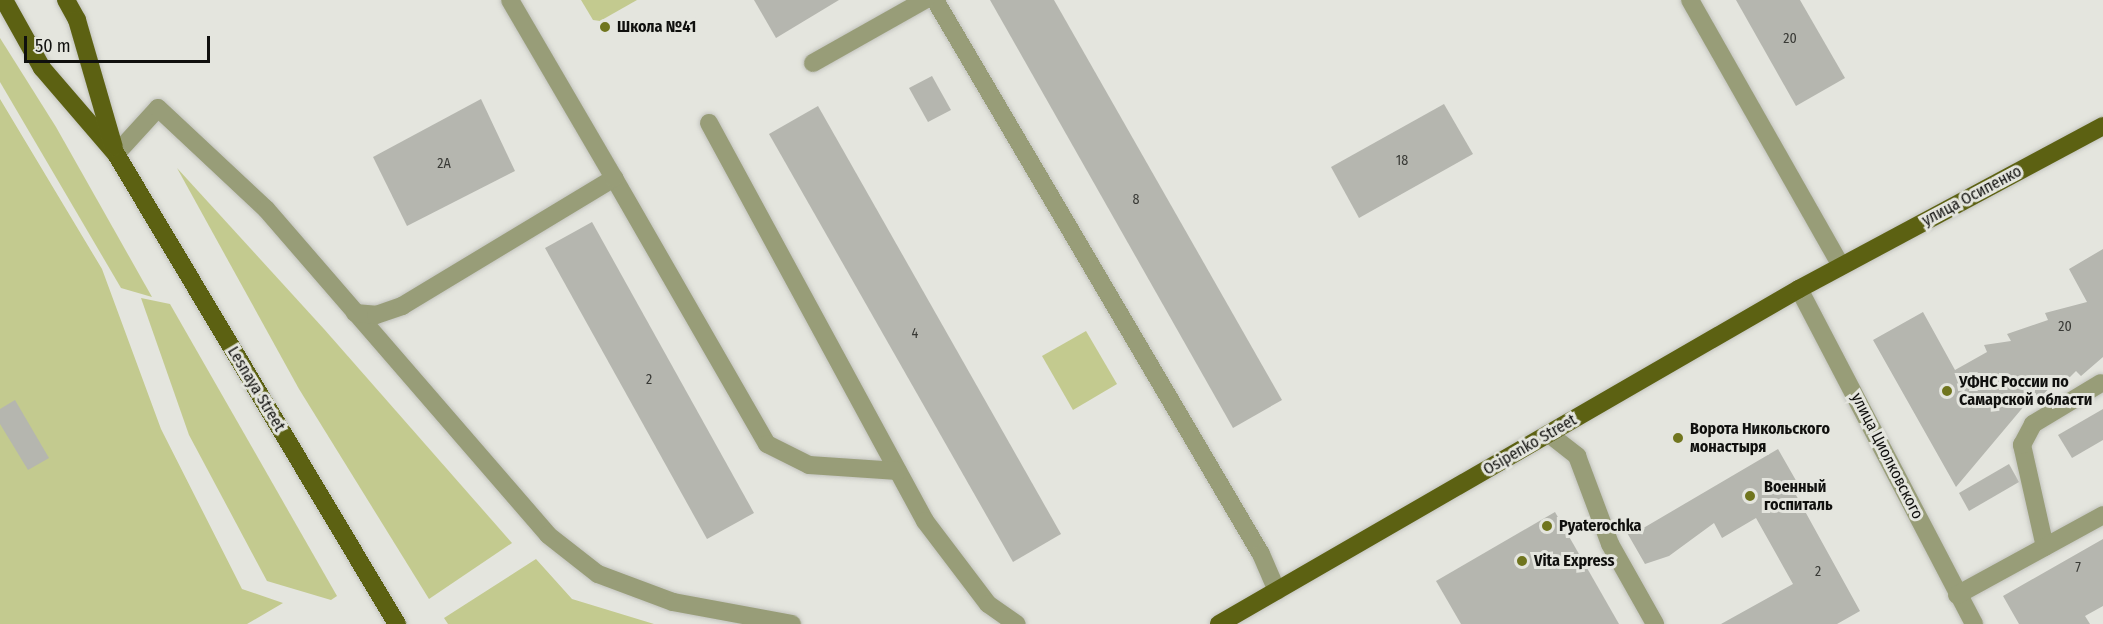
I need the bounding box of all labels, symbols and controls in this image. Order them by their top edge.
place label: Школа №41 [617,17,696,37]
marker: Школа №41 [598,20,612,34]
scale bar [27,24,213,62]
house number: 20 [1783,31,1797,47]
text: 50 m [35,35,71,57]
house number: 18 [1396,153,1408,169]
house number: 2А [437,156,451,172]
street label: улица Осипенко [1919,162,2025,230]
house number: 8 [1133,192,1139,208]
house number: 20 [2058,319,2072,335]
house number: 4 [912,326,918,342]
street label: Lesnaya Street [223,343,289,435]
house number: 2 [646,372,652,388]
place label: УФНС России по Самарской области [1959,372,2092,410]
marker: УФНС России по Самарской области [1940,384,1954,398]
street label: улица Циолковского [1847,390,1927,522]
street label: Osipenko Street [1480,411,1580,479]
place label: Ворота Никольского монастыря [1690,419,1830,457]
marker: Ворота Никольского монастыря [1671,431,1685,445]
place label: Военный госпиталь [1764,477,1833,515]
marker: Военный госпиталь [1741,487,1759,505]
place label: Pyaterochka [1559,516,1642,536]
marker: Pyaterochka [1540,519,1554,533]
place label: Vita Express [1534,551,1614,571]
marker: Vita Express [1515,554,1529,568]
house number: 7 [2075,560,2081,576]
house number: 2 [1815,564,1821,580]

